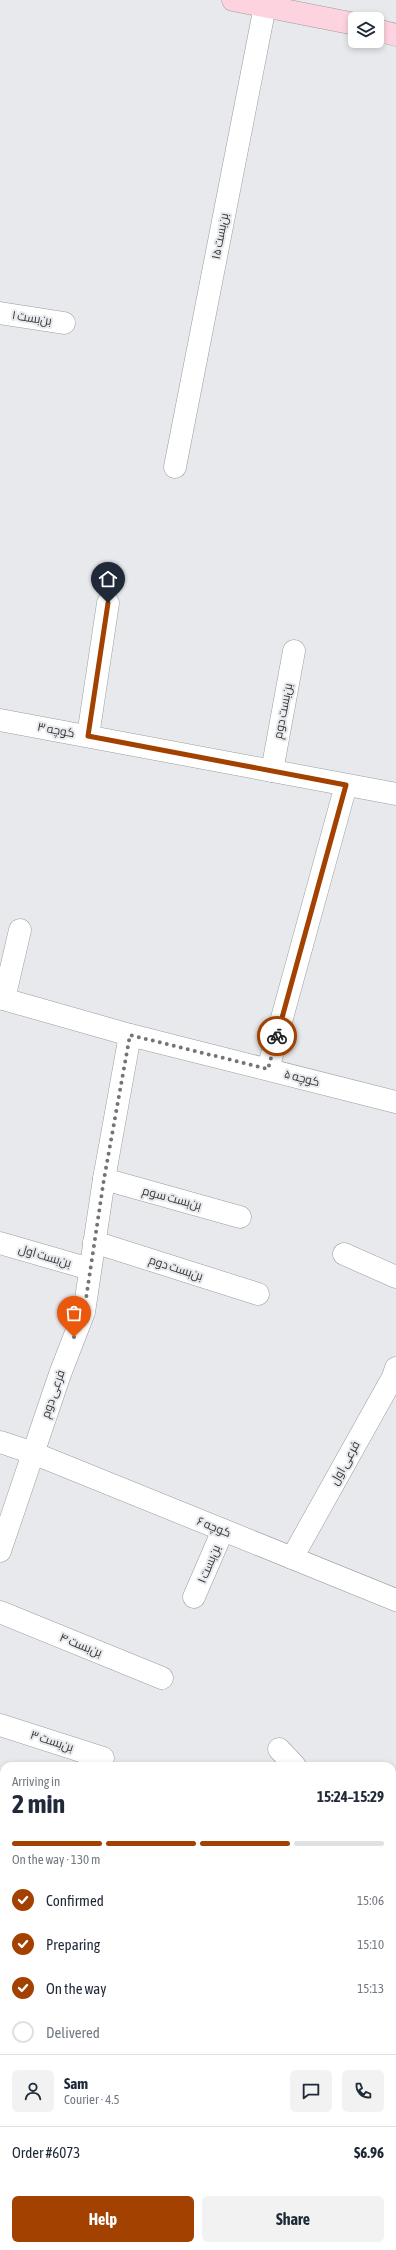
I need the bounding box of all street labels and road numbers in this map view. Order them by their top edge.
street label: بن‌بست ۱۵ [209,212,231,260]
street label: بن‌بست ۱ [11,308,53,328]
street label: بن‌بست دوم [271,682,296,740]
street label: کوچه ۳ [36,720,76,742]
street label: کوچه ۵ [282,1067,321,1091]
street label: بن‌بست سوم [140,1183,203,1214]
street label: بن‌بست اول [17,1242,73,1270]
street label: بن‌بست دوم [147,1253,205,1284]
street label: فرعی دوم [38,1368,69,1420]
street label: فرعی اول [327,1439,363,1487]
street label: کوچه ۶ [194,1514,233,1542]
street label: بن‌بست ۱ [195,1543,223,1585]
street label: بن‌بست ۴ [58,1630,104,1660]
street label: بن‌بست ۳ [29,1727,75,1755]

